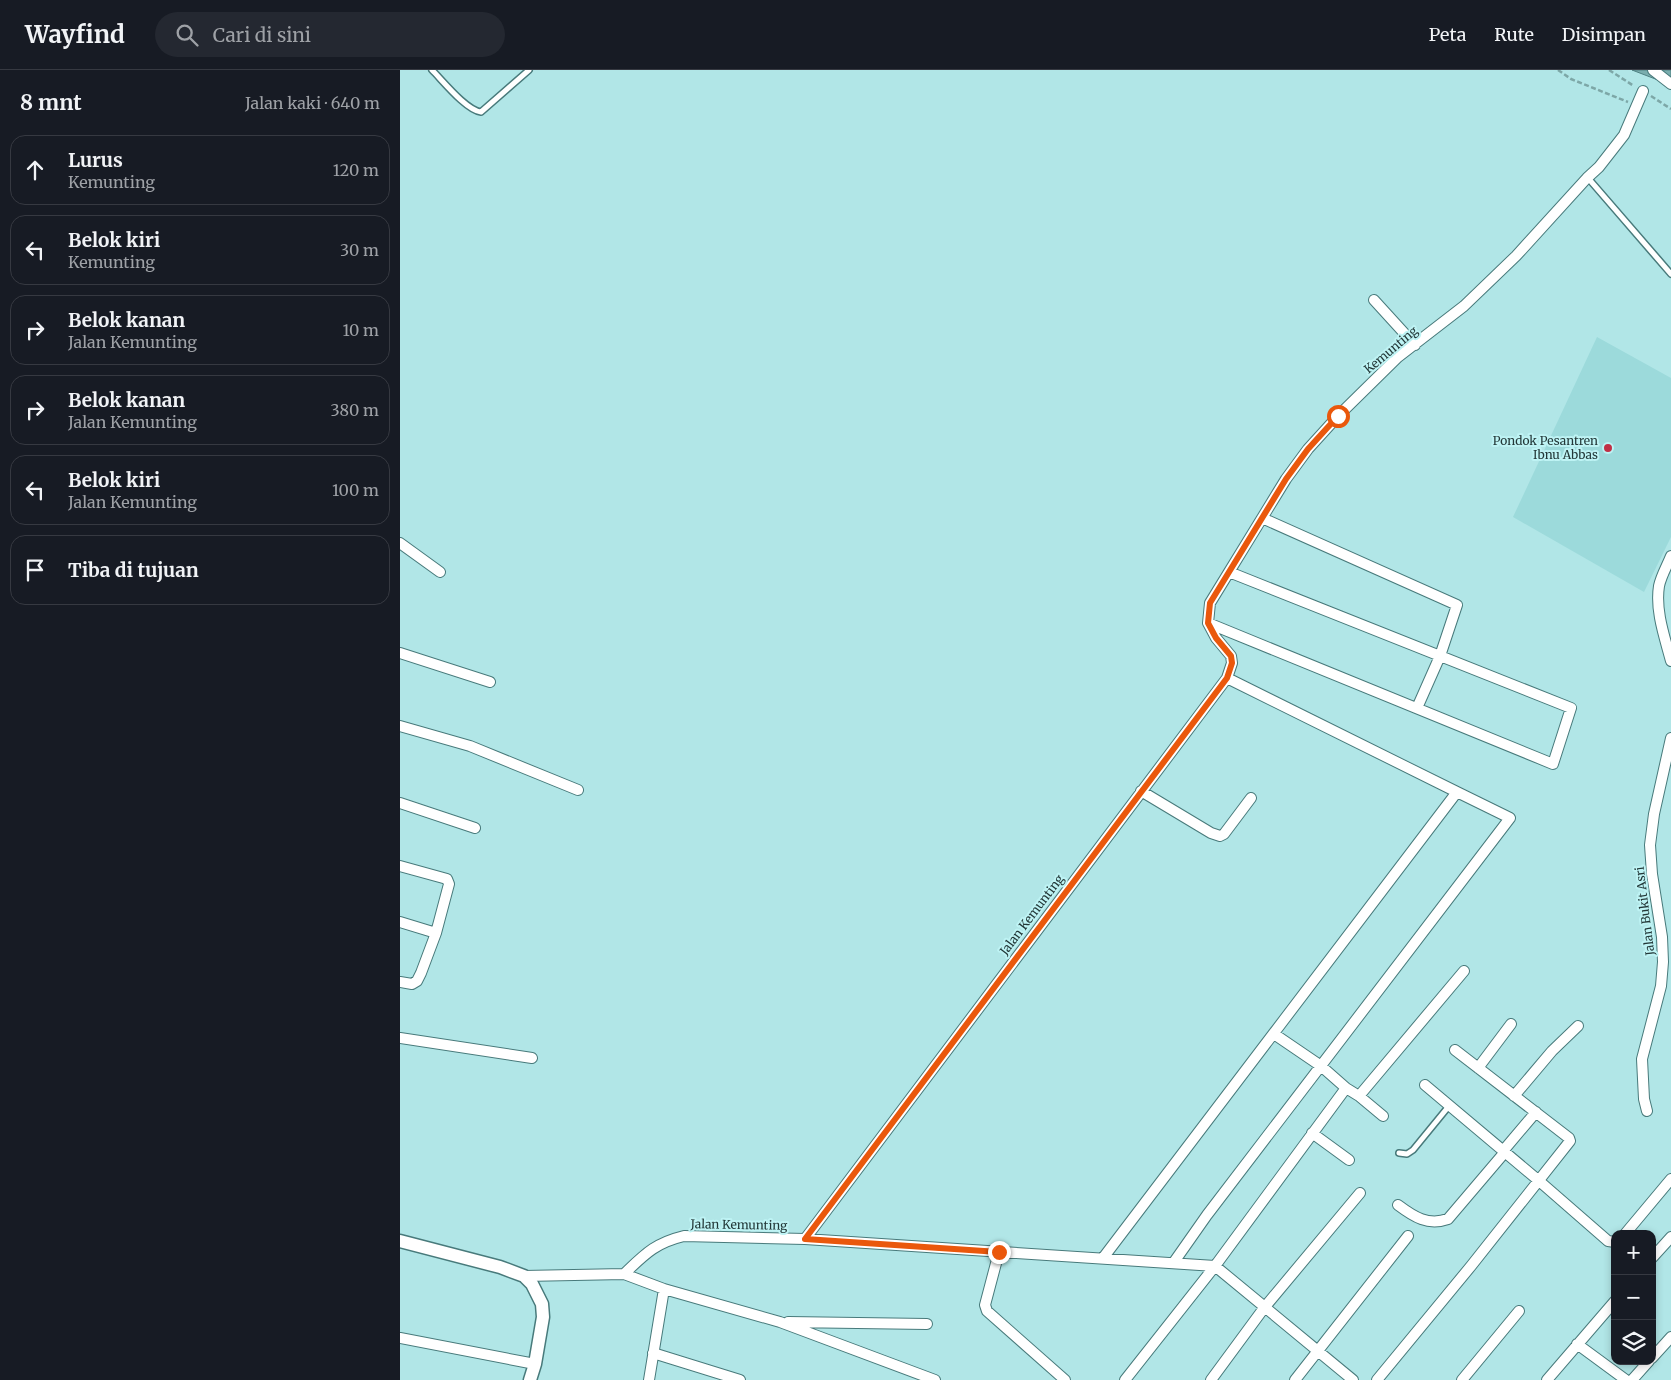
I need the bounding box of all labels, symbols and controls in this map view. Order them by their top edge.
search box [155,12,505,57]
text: Wayfind [25,19,125,50]
icon: search [173,21,201,49]
text: Cari di sini [213,23,311,47]
text: Peta [1429,23,1466,46]
text: Rute [1494,23,1534,46]
text: Disimpan [1562,23,1646,46]
text: 8 mnt [20,89,82,116]
text: Jalan kaki · 640 m [245,93,380,113]
text: Lurus [68,148,123,172]
icon: ahead [21,156,49,184]
text: 120 m [333,160,379,180]
text: Kemunting [68,172,155,192]
text: Belok kiri [68,228,160,252]
icon: left [21,236,49,264]
text: 30 m [340,240,379,260]
text: Kemunting [68,252,155,272]
text: Belok kanan [68,308,185,332]
icon: right [21,316,49,344]
text: 10 m [342,320,379,340]
street label: Kemunting [1361,322,1421,376]
text: Jalan Kemunting [68,332,197,352]
text: Belok kanan [68,388,185,412]
icon: right [21,396,49,424]
text: 380 m [331,400,379,420]
route start [1327,405,1350,428]
text: Jalan Kemunting [68,412,197,432]
place label: Pondok Pesantren Ibnu Abbas [1493,433,1598,462]
marker: Pondok Pesantren Ibnu Abbas [1602,442,1614,454]
text: Belok kiri [68,468,160,492]
icon: left [21,476,49,504]
text: 100 m [332,480,379,500]
text: Jalan Kemunting [68,492,197,512]
icon: arrive [21,556,49,584]
text: Tiba di tujuan [68,558,199,582]
street label: Jalan Bukit Asri [1632,866,1658,957]
street label: Jalan Kemunting [996,871,1067,959]
street label: Jalan Kemunting [689,1216,788,1233]
map controls [1611,1230,1656,1365]
button: + [1611,1230,1656,1275]
route end [988,1241,1011,1264]
button: − [1611,1275,1656,1320]
button: layers [1611,1320,1656,1365]

